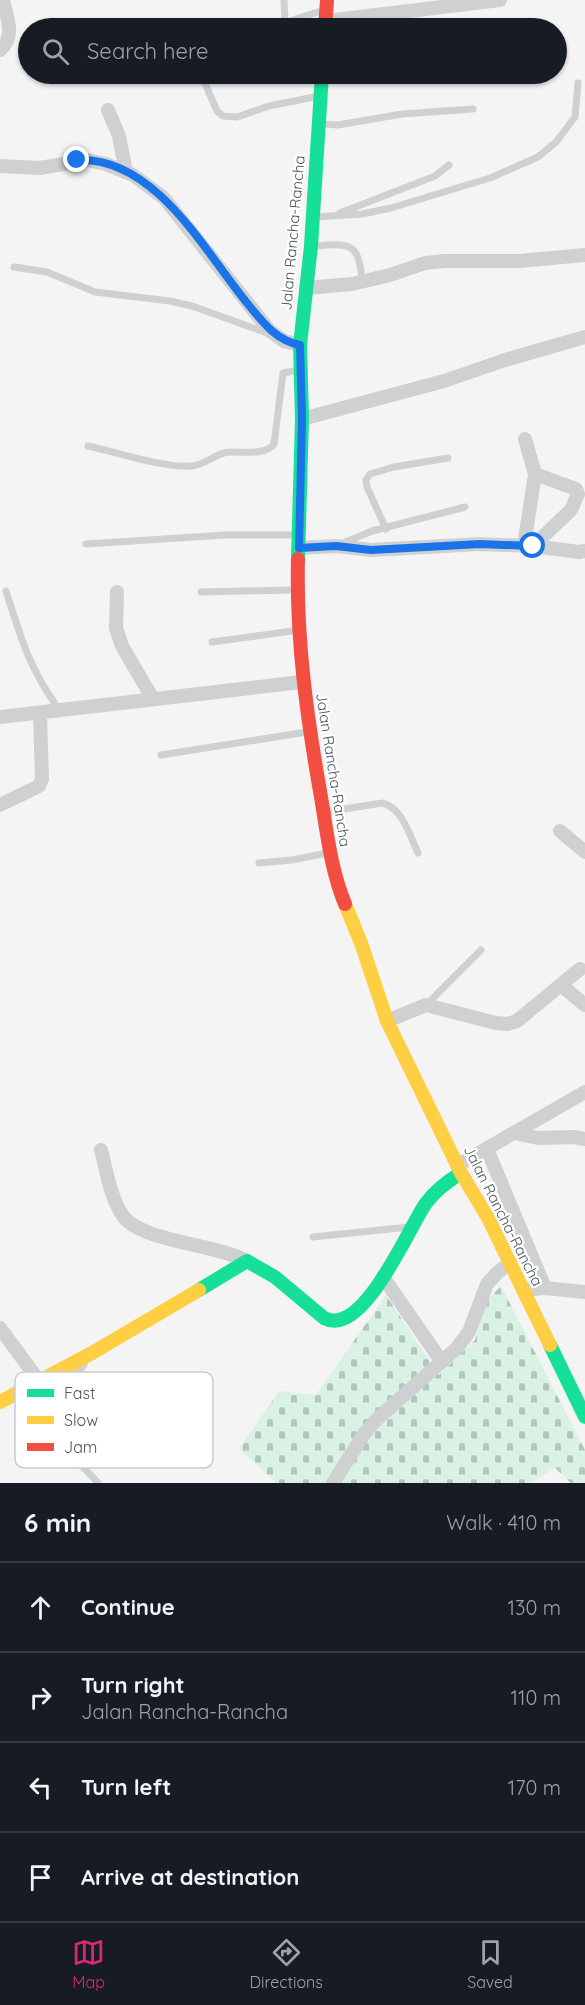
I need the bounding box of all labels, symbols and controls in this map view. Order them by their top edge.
search box [18,18,567,84]
icon: search [39,35,72,68]
text: Search here [87,37,208,65]
route end [63,146,89,172]
street label: Jalan Rancha-Rancha [276,155,309,311]
route start [519,532,545,558]
street label: Jalan Rancha-Rancha [312,692,355,848]
street label: Jalan Rancha-Rancha [460,1142,547,1289]
legend [15,1372,213,1468]
text: Fast [64,1383,95,1403]
text: Slow [64,1410,98,1430]
text: Jam [64,1437,97,1457]
text: 6 min [24,1506,91,1539]
text: Walk · 410 m [446,1510,561,1535]
icon: ahead [24,1591,57,1624]
text: Continue [81,1593,175,1621]
text: 130 m [508,1595,561,1620]
text: Turn right [81,1671,185,1699]
icon: right [24,1681,57,1714]
text: 110 m [511,1685,561,1710]
text: Jalan Rancha-Rancha [81,1699,288,1724]
icon: left [24,1771,57,1804]
text: Turn left [81,1773,171,1801]
text: 170 m [508,1775,561,1800]
icon: arrive [24,1861,57,1894]
text: Arrive at destination [81,1863,299,1891]
tab: Map [72,1936,105,1992]
tab: Directions [250,1936,323,1992]
tab: Saved [467,1936,513,1992]

